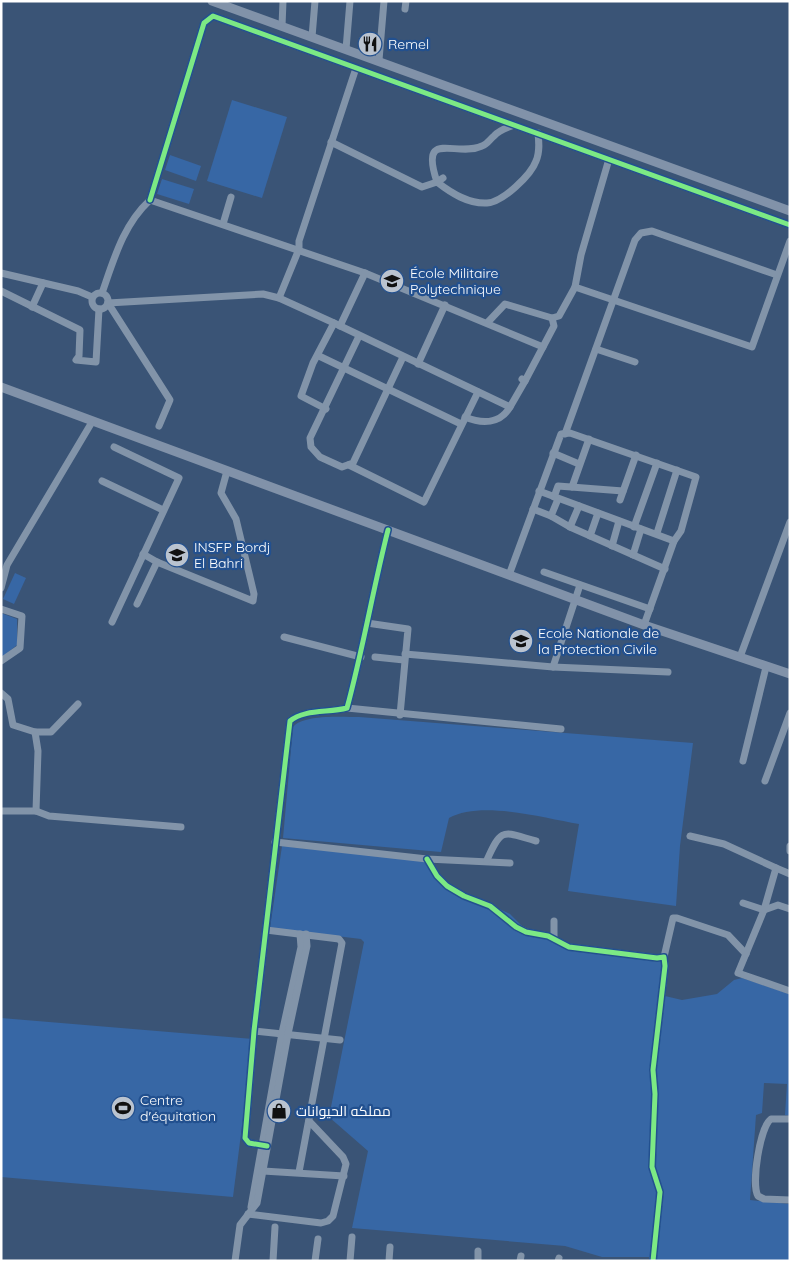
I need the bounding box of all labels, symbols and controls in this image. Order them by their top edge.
restaurant icon: Remel [357,31,383,57]
place label: Remel [388,35,429,53]
place label: École Militaire Polytechnique [410,264,501,298]
school or university icon: École Militaire Polytechnique [379,268,405,294]
place label: INSFP Bordj El Bahri [194,538,271,572]
school or university icon: INSFP Bordj El Bahri [164,542,190,568]
place label: Ecole Nationale de la Protection Civile [538,624,659,658]
school or university icon: Ecole Nationale de la Protection Civile [508,628,534,654]
place label: Centre d'équitation [140,1091,216,1125]
sports icon: Centre d'équitation [110,1095,136,1121]
shop icon: مملكه الحيوانات [266,1098,292,1124]
place label: مملكه الحيوانات [296,1102,391,1120]

